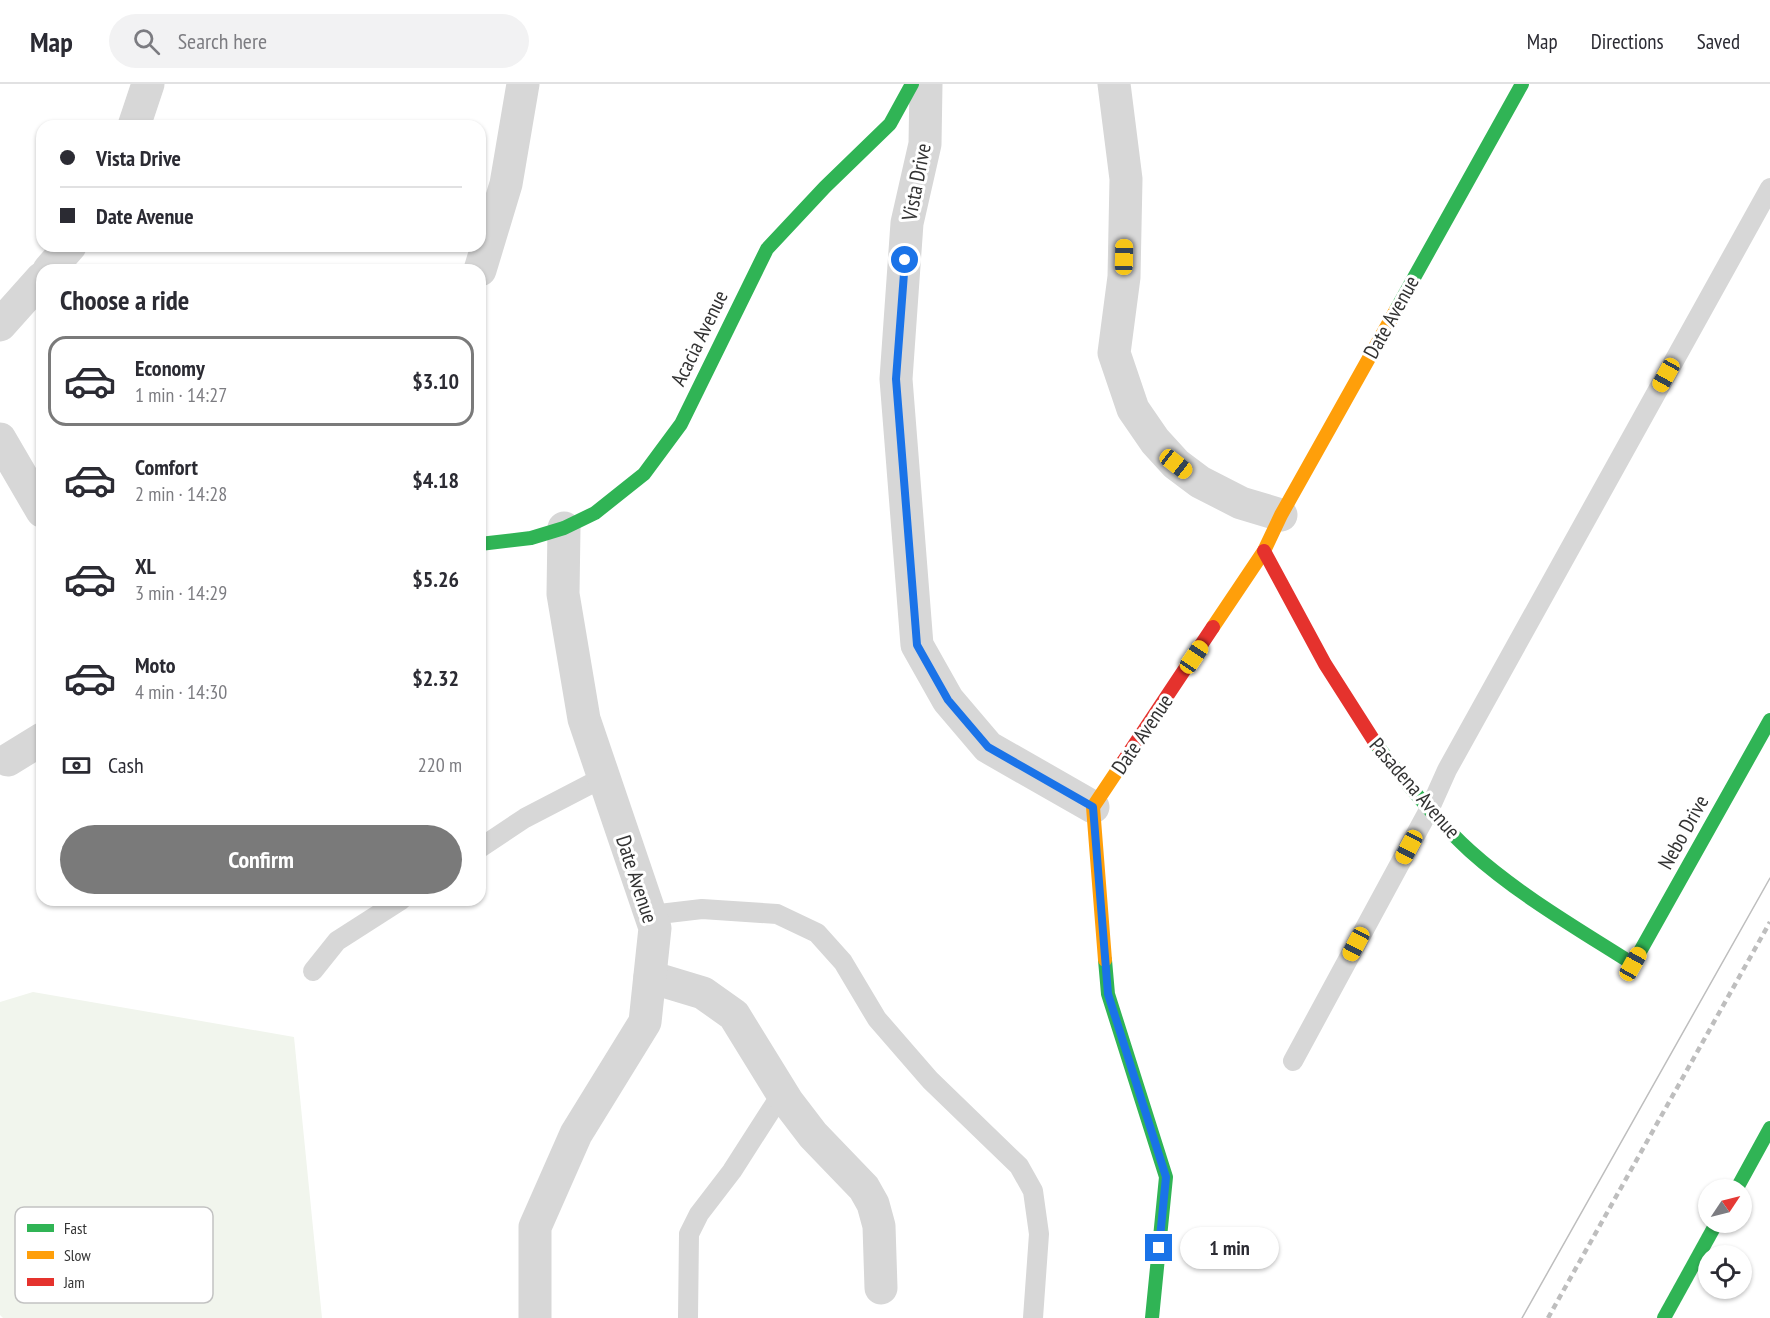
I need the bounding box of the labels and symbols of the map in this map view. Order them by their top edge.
street label: Vista Drive [895,141,937,224]
car [1115,239,1133,275]
route start [891,246,918,273]
street label: Date Avenue [1357,271,1425,363]
street label: Acacia Avenue [664,286,734,390]
car [1649,355,1683,395]
car [1156,446,1196,482]
car [1176,637,1212,677]
street label: Date Avenue [1105,689,1179,779]
street label: Pasadena Avenue [1364,732,1466,844]
street label: Nebo Drive [1652,790,1714,874]
car [1393,827,1425,867]
street label: Date Avenue [610,832,664,926]
car [1340,924,1372,964]
car [1616,944,1650,984]
north arrow [1698,1179,1752,1233]
legend [15,1207,213,1303]
text: Fast [64,1218,87,1238]
callout: 1 min [1180,1227,1279,1269]
route end [1145,1234,1172,1261]
text: Slow [64,1245,91,1265]
text: Jam [63,1272,85,1292]

